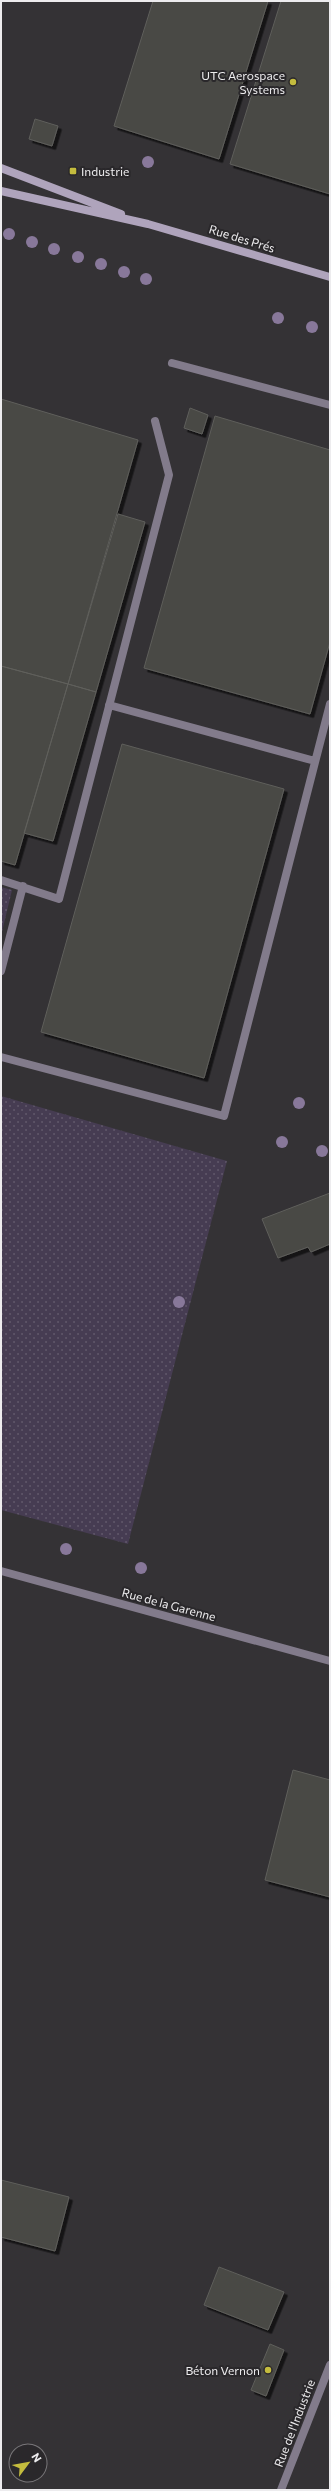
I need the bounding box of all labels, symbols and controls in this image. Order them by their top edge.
place label: UTC Aerospace Systems [201,68,285,96]
marker: UTC Aerospace Systems [288,77,298,87]
place label: Industrie [81,164,129,178]
marker: Industrie [68,166,78,176]
street label: Rue des Prés [207,221,277,255]
street label: Rue de la Garenne [121,1585,217,1623]
place label: Béton Vernon [185,2363,260,2377]
marker: Béton Vernon [263,2365,273,2375]
street label: Rue de l'Industrie [271,2377,317,2469]
north arrow [8,2443,48,2483]
text: N [29,2450,45,2464]

